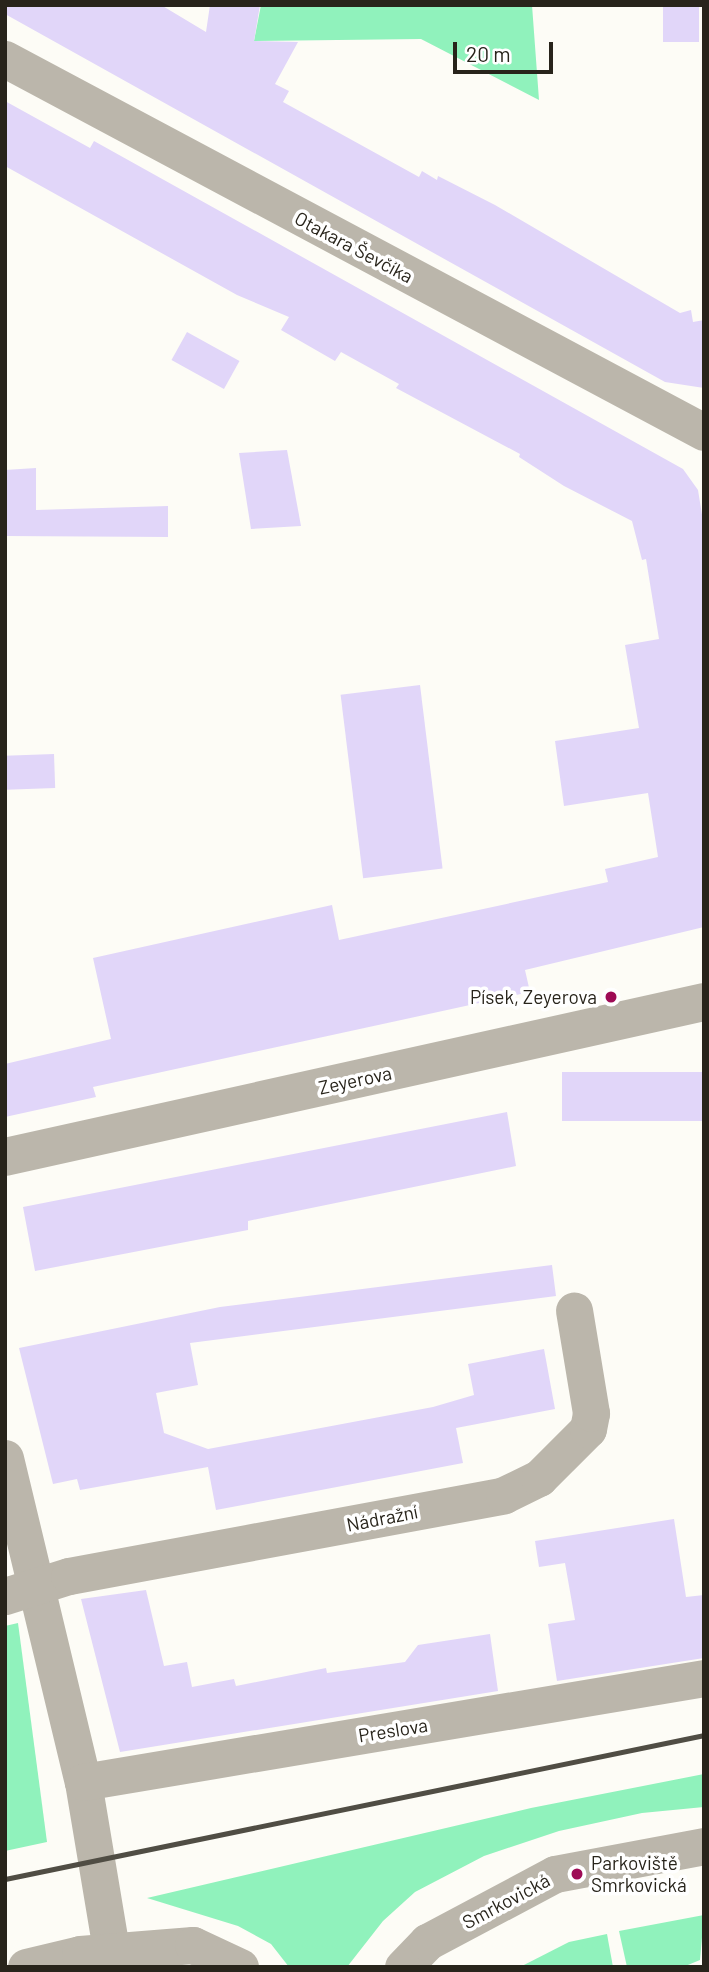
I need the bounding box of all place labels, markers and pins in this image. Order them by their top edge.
place label: Písek, Zeyerova [470,986,597,1008]
marker: Písek, Zeyerova [603,989,619,1005]
place label: Parkoviště Smrkovická [591,1852,687,1896]
marker: Parkoviště Smrkovická [569,1866,585,1882]

